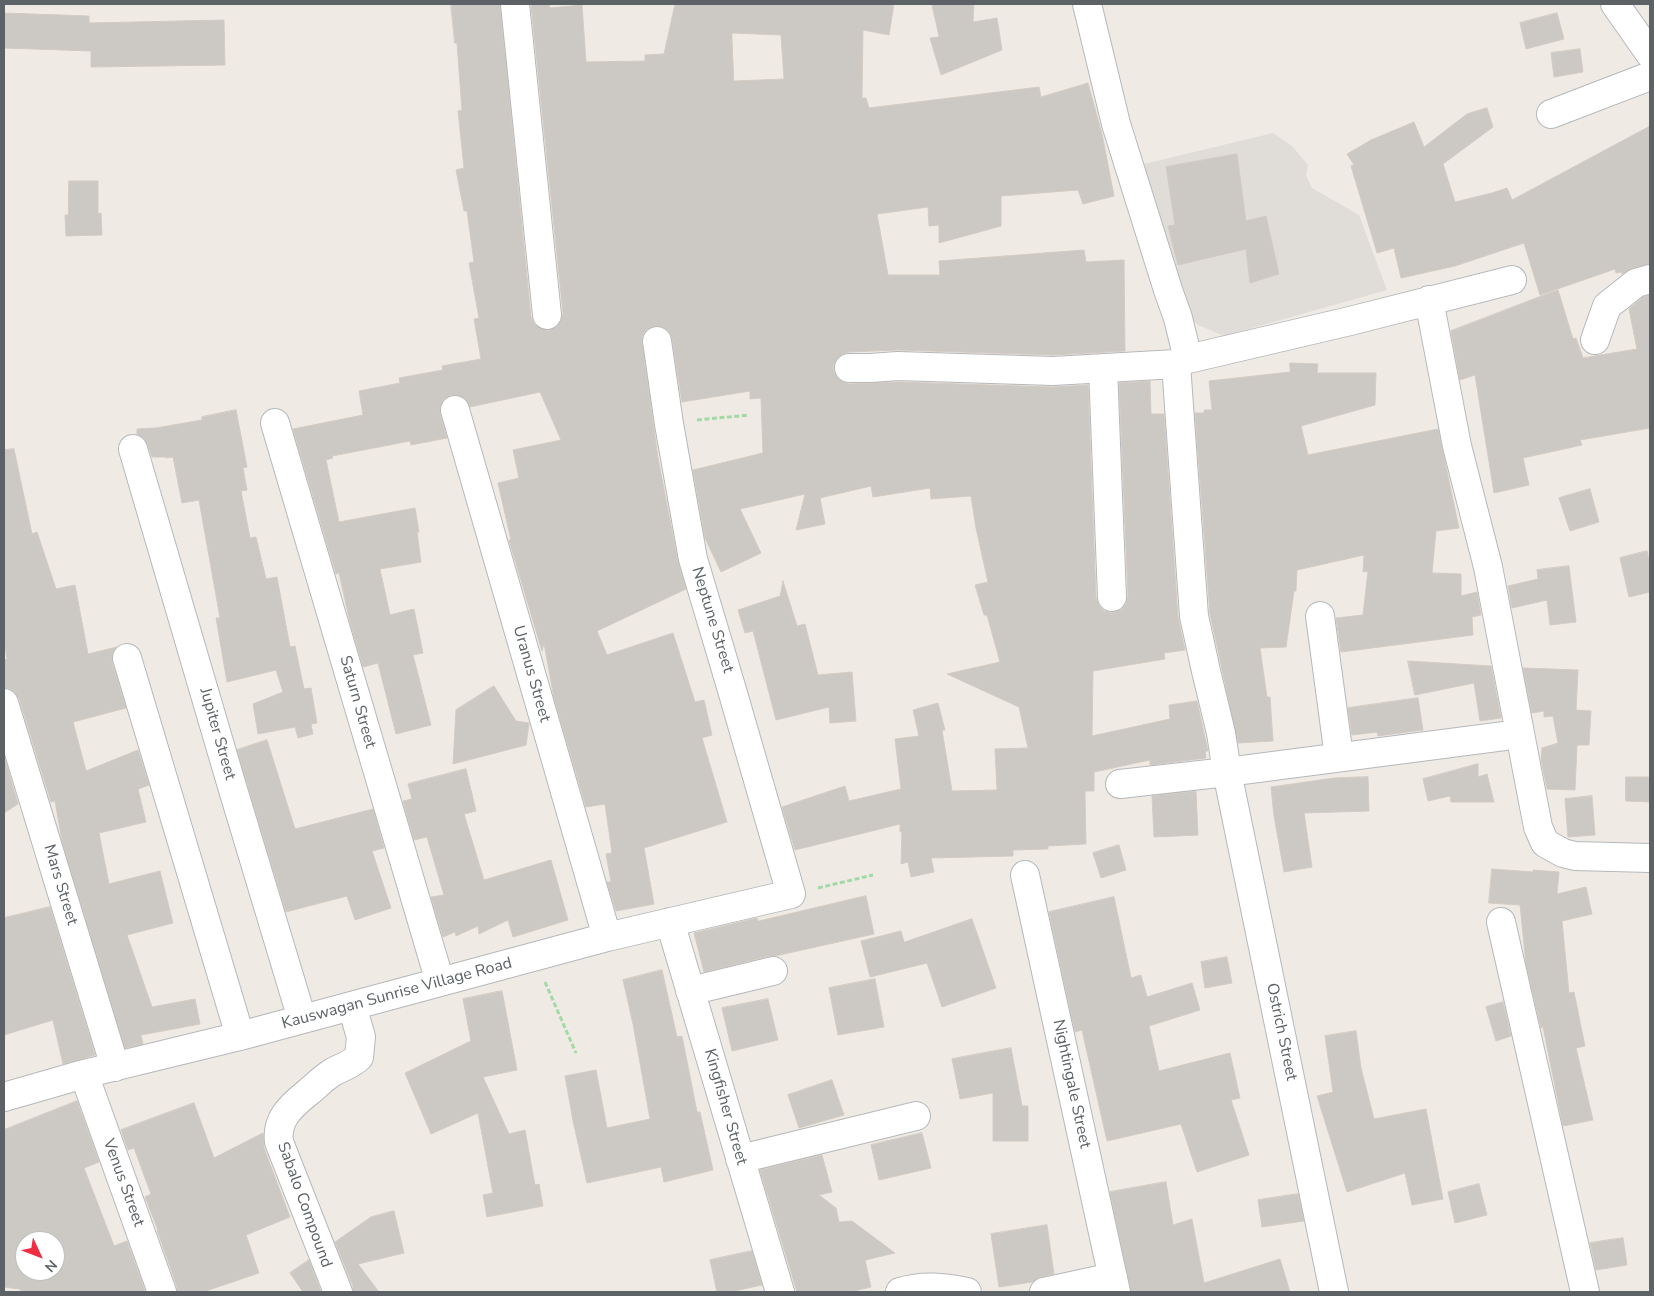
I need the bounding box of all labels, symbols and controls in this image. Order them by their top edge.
street label: Neptune Street [687,565,737,675]
street label: Uranus Street [508,624,554,724]
street label: Saturn Street [335,653,379,751]
street label: Jupiter Street [195,686,239,782]
street label: Mars Street [39,842,81,928]
street label: Kauswagan Sunrise Village Road [280,954,514,1034]
street label: Ostrich Street [1261,981,1301,1083]
street label: Nightingale Street [1048,1018,1094,1150]
street label: Kingfisher Street [699,1047,751,1167]
street label: Venus Street [98,1136,148,1230]
street label: Sabalo Compound [272,1140,336,1270]
north arrow [15,1231,65,1281]
text: N [40,1256,61,1276]

